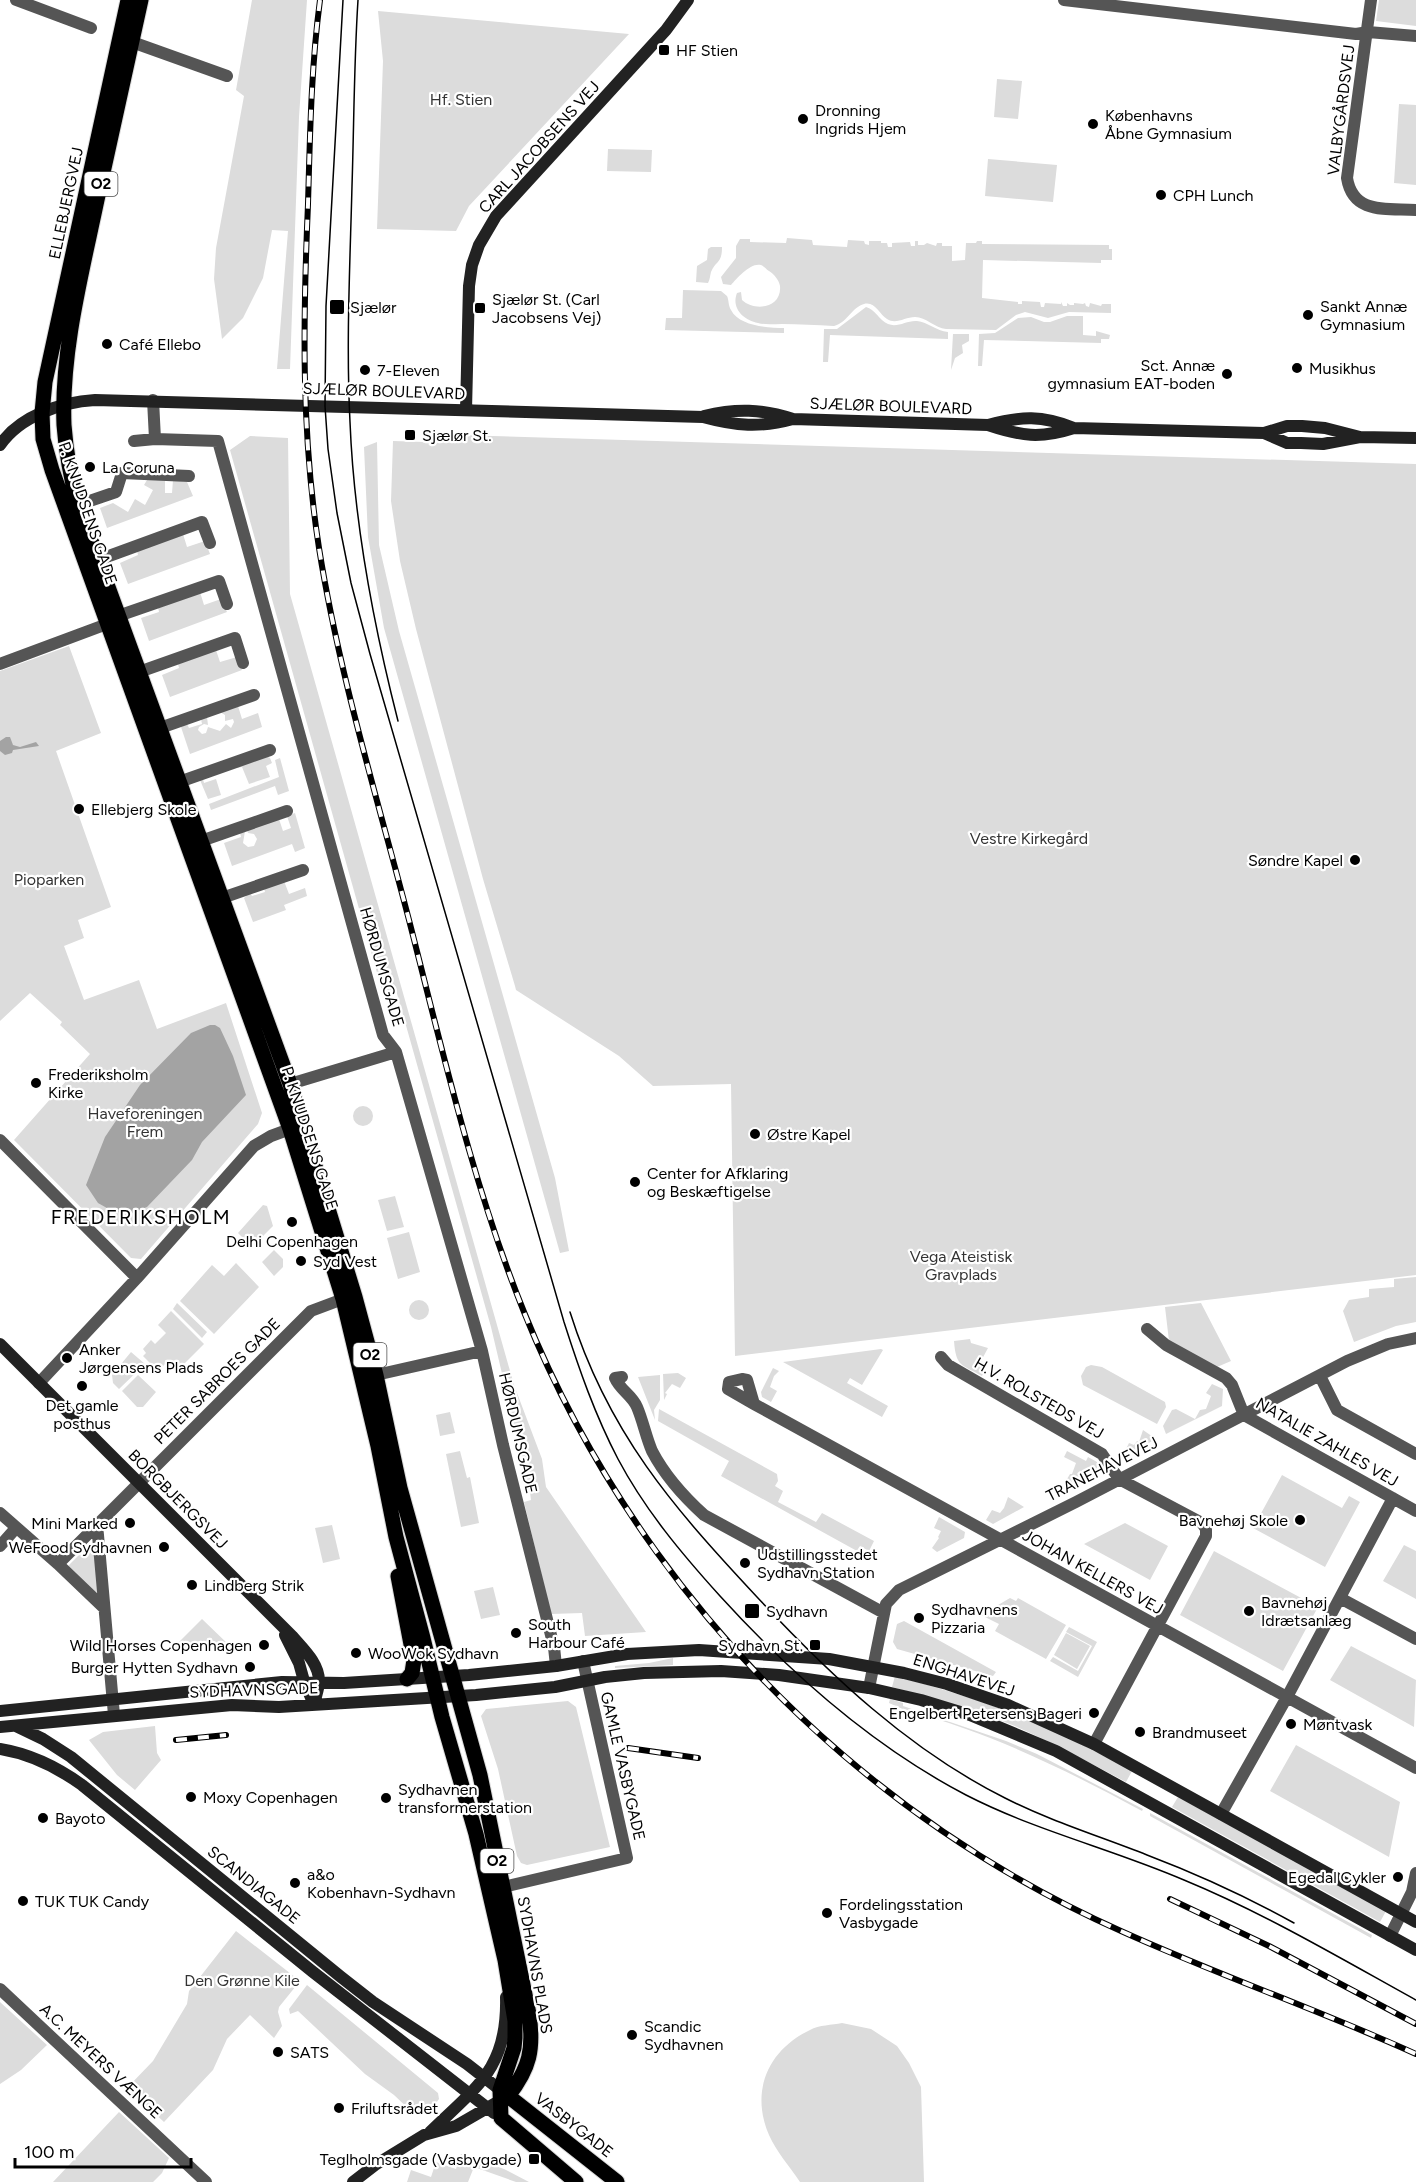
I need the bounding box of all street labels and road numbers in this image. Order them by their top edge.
street label: VALBYGÅRDSVEJ [1324,44,1358,176]
street label: CARL JACOBSENS VEJ [475,77,603,217]
street label: ELLEBJERGVEJ [45,145,87,261]
road number: O2 [84,172,118,196]
street label: SJÆLØR BOULEVARD [302,379,466,403]
street label: SJÆLØR BOULEVARD [809,394,973,418]
street label: P. KNUDSENS GADE [55,439,121,587]
street label: HØRDUMSGADE [356,905,408,1029]
street label: P. KNUDSENS GADE [278,1064,342,1212]
street label: PETER SABROES GADE [150,1314,284,1448]
road number: O2 [354,1343,386,1367]
street label: H.V. ROLSTEDS VEJ [971,1353,1107,1443]
street label: HØRDUMSGADE [495,1371,541,1495]
street label: NATALIE ZAHLES VEJ [1252,1393,1402,1491]
street label: TRANEHAVEVEJ [1043,1433,1161,1505]
street label: BORGBJERGSVEJ [124,1445,232,1553]
street label: JOHAN KELLERS VEJ [1019,1525,1167,1619]
street label: ENGHAVEVEJ [911,1650,1017,1700]
street label: SYDHAVNSGADE [189,1678,319,1702]
street label: GAMLE VASBYGADE [597,1690,649,1842]
street label: SCANDIAGADE [204,1842,304,1928]
road number: O2 [480,1849,514,1873]
street label: SYDHAVNS PLADS [514,1895,556,2035]
street label: A.C. MEYERS VÆNGE [36,1999,166,2123]
street label: VASBYGADE [531,2089,617,2161]

